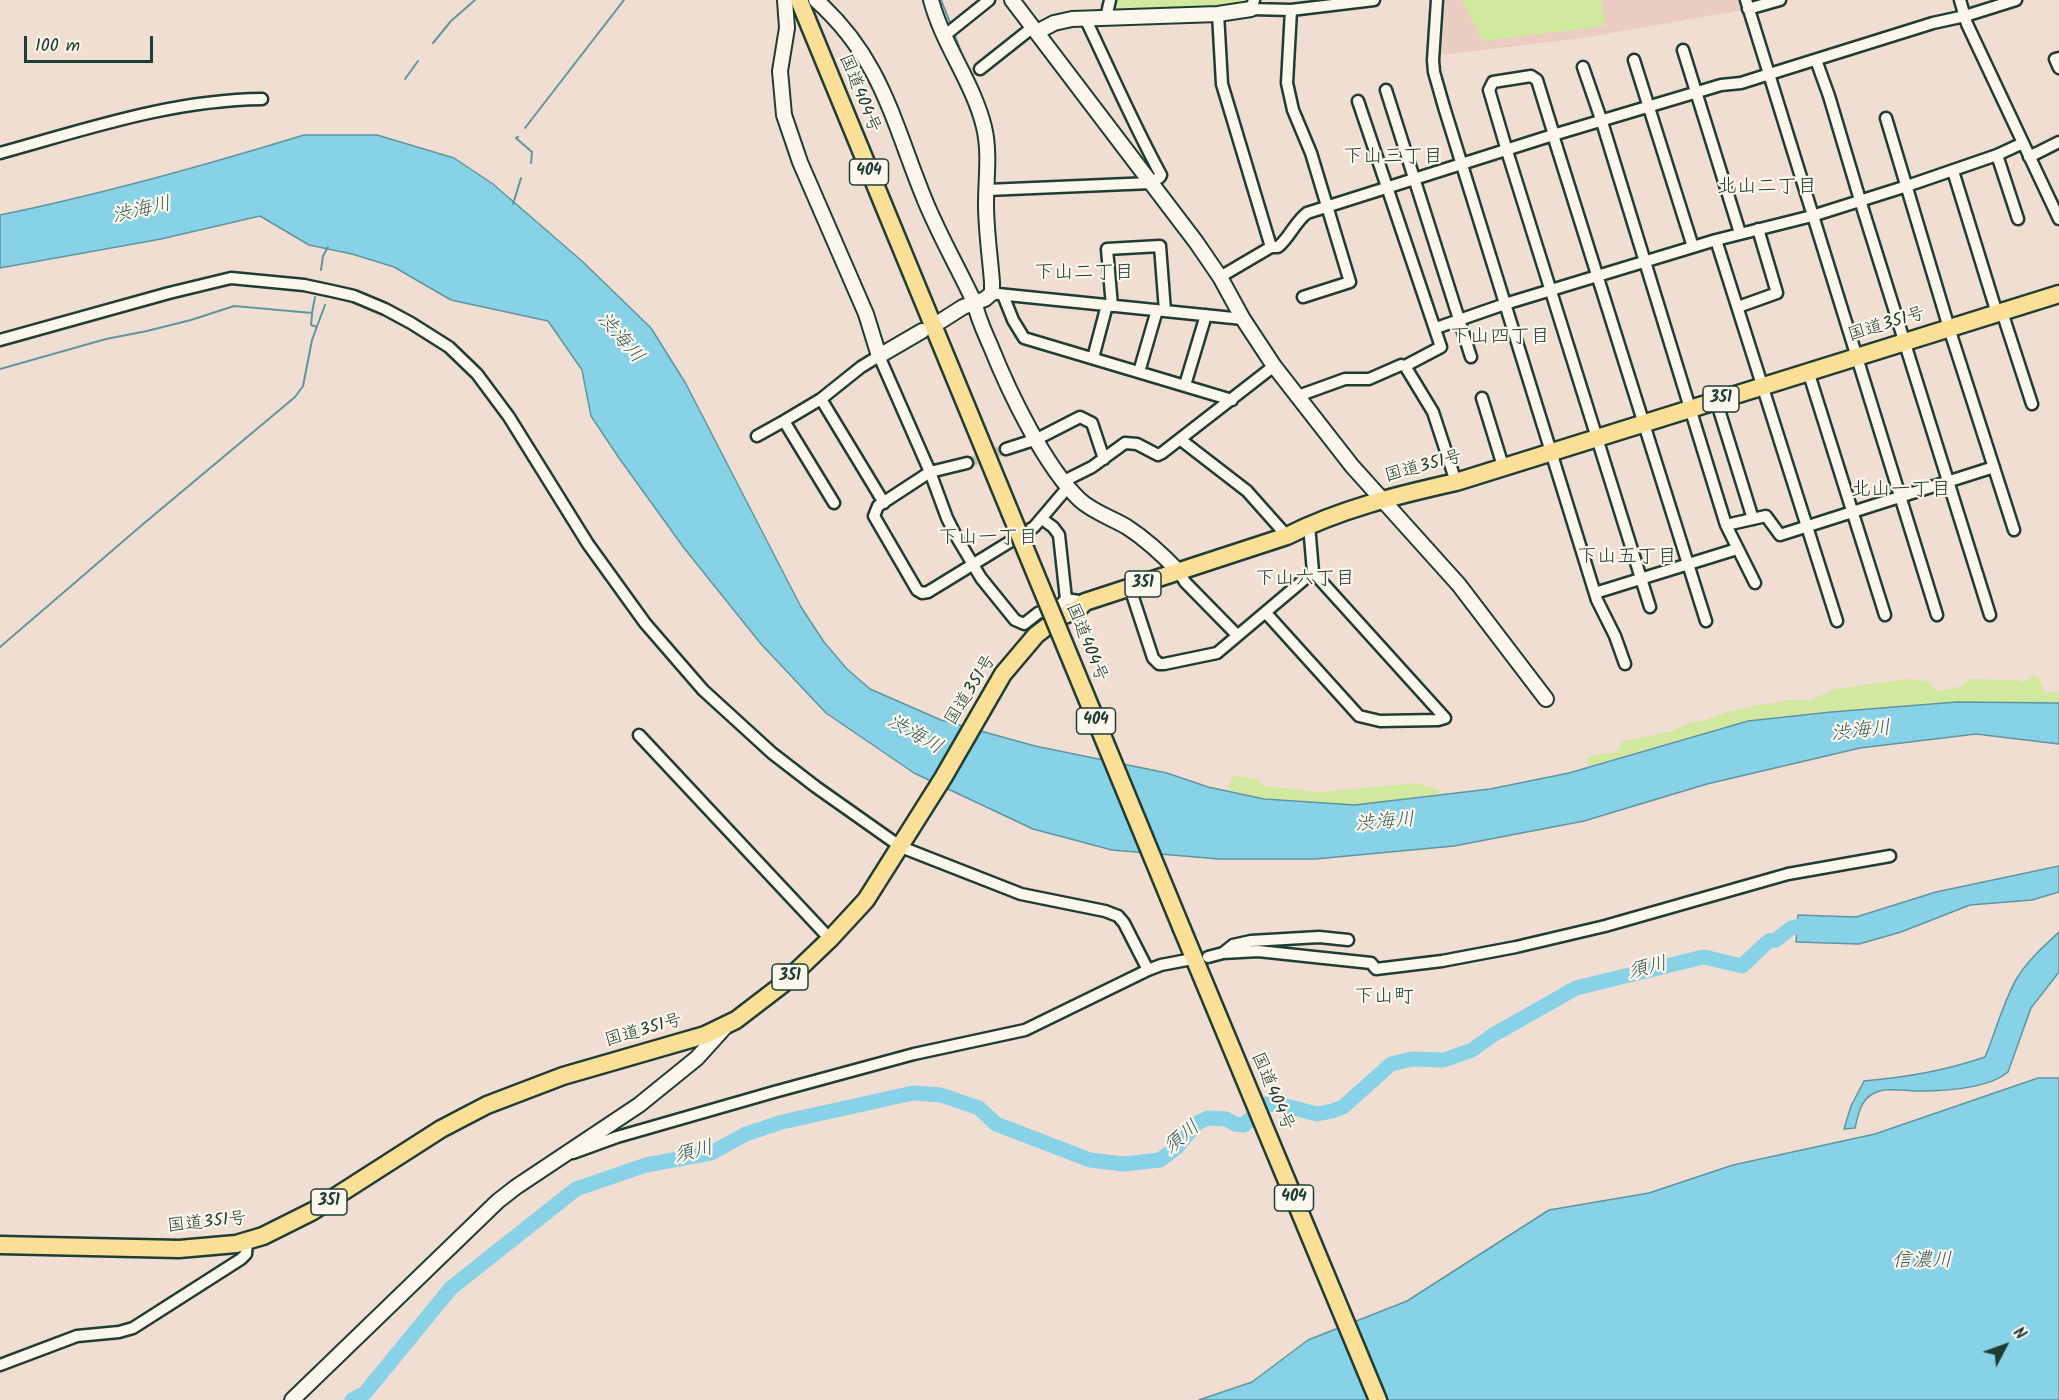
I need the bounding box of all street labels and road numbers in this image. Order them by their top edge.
street label: 国道404号 [832,52,884,136]
road number: 404 [850,159,888,185]
street label: 国道351号 [1846,304,1928,348]
road number: 351 [1703,386,1739,412]
street label: 国道351号 [1383,447,1465,489]
road number: 351 [1125,571,1161,597]
street label: 国道404号 [1059,601,1111,685]
street label: 国道351号 [942,652,1002,730]
road number: 404 [1076,708,1116,734]
road number: 351 [772,964,808,990]
street label: 国道351号 [603,1011,685,1053]
street label: 国道404号 [1245,1050,1297,1134]
road number: 404 [1274,1185,1314,1211]
road number: 351 [311,1189,347,1215]
street label: 国道351号 [166,1209,248,1239]

